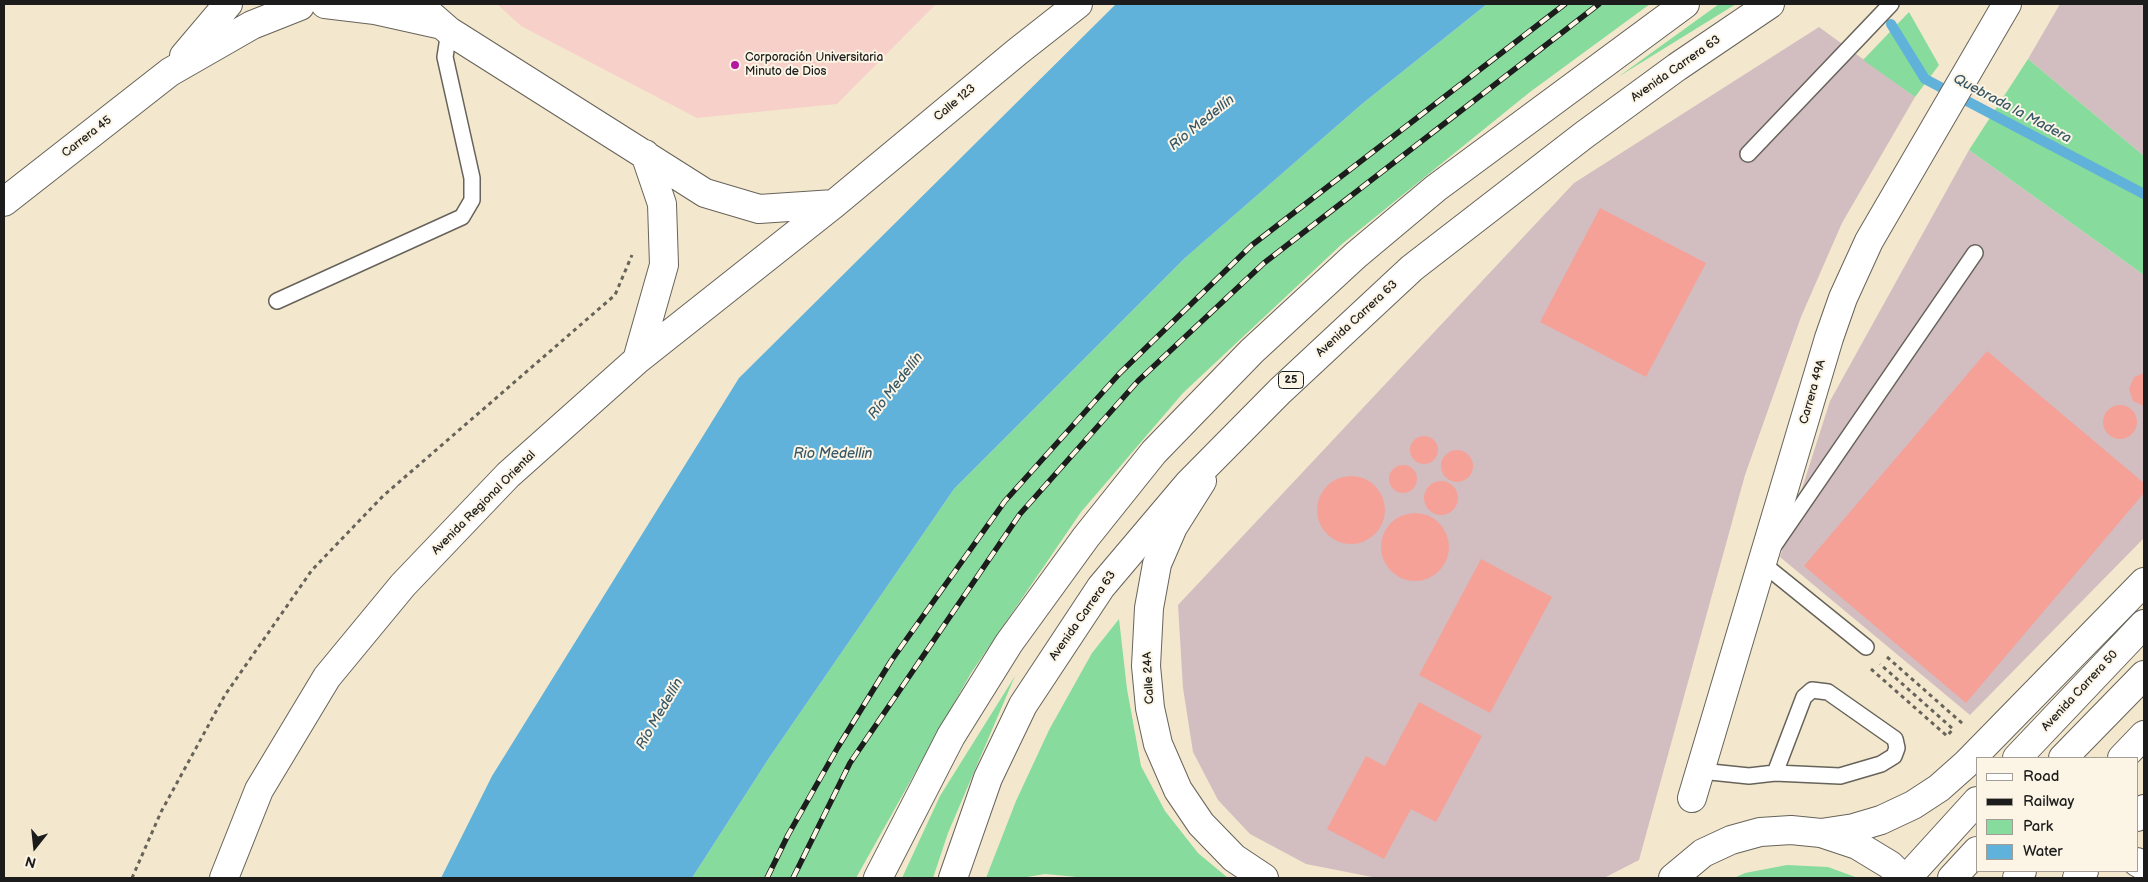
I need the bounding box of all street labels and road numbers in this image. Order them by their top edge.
street label: Avenida Carrera 63 [1628,33,1724,105]
street label: Calle 123 [931,81,979,125]
street label: Carrera 45 [59,113,115,161]
street label: Avenida Carrera 63 [1313,278,1401,360]
street label: Carrera 49A [1797,358,1829,426]
road number: 25 [1278,372,1304,388]
street label: Avenida Regional Oriental [429,448,539,558]
street label: Avenida Carrera 63 [1047,568,1119,664]
street label: Avenida Carrera 50 [2039,648,2121,734]
street label: Calle 24A [1140,651,1158,705]

